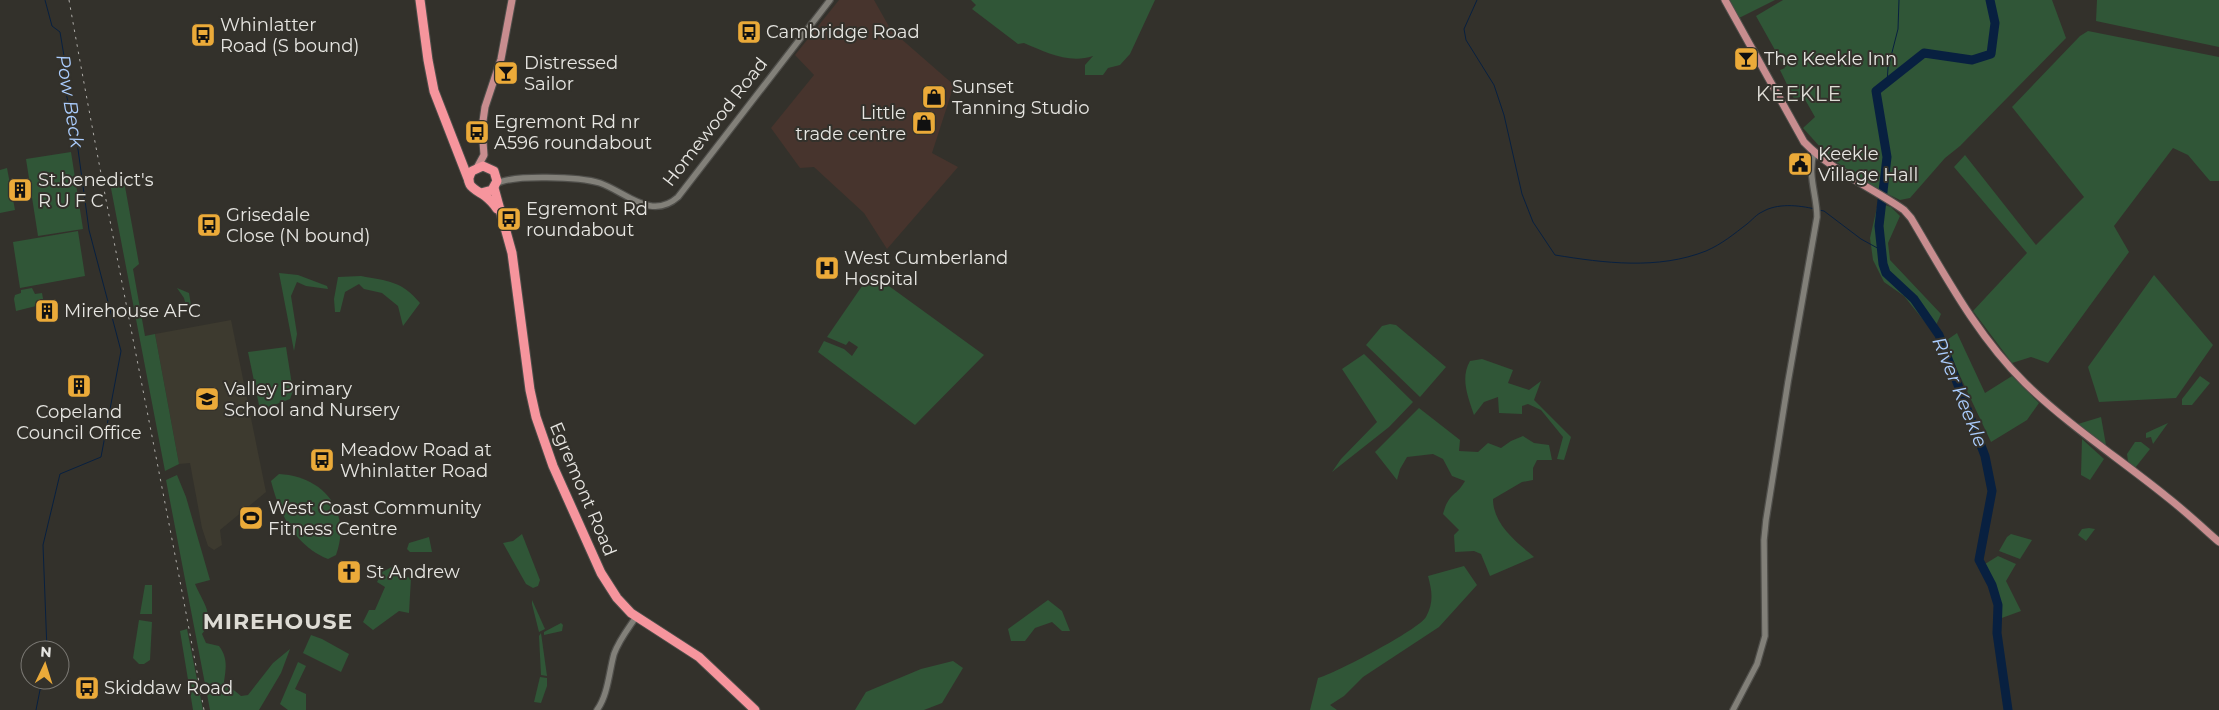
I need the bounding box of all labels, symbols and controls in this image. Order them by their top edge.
place label: Whinlatter Road (S bound) [220,14,359,57]
bus stop icon: Cambridge Road [736,19,762,45]
place label: Cambridge Road [766,21,920,43]
bus stop icon: Whinlatter Road (S bound) [190,22,216,48]
bar icon: The Keekle Inn [1733,46,1759,72]
place label: The Keekle Inn [1764,48,1897,70]
place label: Distressed Sailor [524,52,618,95]
water label: Pow Beck [51,53,89,150]
street label: Homewood Road [658,53,772,191]
bar icon: Distressed Sailor [493,60,519,86]
place label: Sunset Tanning Studio [952,76,1090,119]
district label: KEEKLE [1756,82,1842,106]
shop icon: Sunset Tanning Studio [921,84,947,110]
place label: Little trade centre [796,102,906,145]
shop icon: Little trade centre [911,110,937,136]
place label: Egremont Rd nr A596 roundabout [494,111,652,154]
bus stop icon: Egremont Rd nr A596 roundabout [464,119,490,145]
place label: Keekle Village Hall [1818,143,1918,186]
public building icon: Keekle Village Hall [1787,151,1813,177]
place label: St.benedict's R U F C [38,169,154,212]
building icon: St.benedict's R U F C [7,177,33,203]
place label: Egremont Rd roundabout [526,198,648,241]
place label: Grisedale Close (N bound) [226,204,370,247]
bus stop icon: Egremont Rd roundabout [496,206,522,232]
bus stop icon: Grisedale Close (N bound) [196,212,222,238]
place label: West Cumberland Hospital [844,247,1008,290]
hospital icon: West Cumberland Hospital [814,255,840,281]
building icon: Mirehouse AFC [34,298,60,324]
place label: Mirehouse AFC [64,300,201,322]
water label: River Keekle [1927,334,1993,450]
building icon: Copeland Council Office [66,373,92,399]
place label: Valley Primary School and Nursery [224,378,400,421]
school or university icon: Valley Primary School and Nursery [194,386,220,412]
place label: Copeland Council Office [16,401,142,444]
street label: Egremont Road [545,419,621,559]
place label: Meadow Road at Whinlatter Road [340,439,492,482]
bus stop icon: Meadow Road at Whinlatter Road [309,447,335,473]
place label: West Coast Community Fitness Centre [268,497,481,540]
sports icon: West Coast Community Fitness Centre [238,505,264,531]
church icon: St Andrew [336,559,362,585]
place label: St Andrew [366,561,460,583]
district label: MIREHOUSE [203,608,353,635]
north arrow [20,640,70,690]
text: N [40,643,52,661]
bus stop icon: Skiddaw Road [74,675,100,701]
place label: Skiddaw Road [104,677,233,699]

